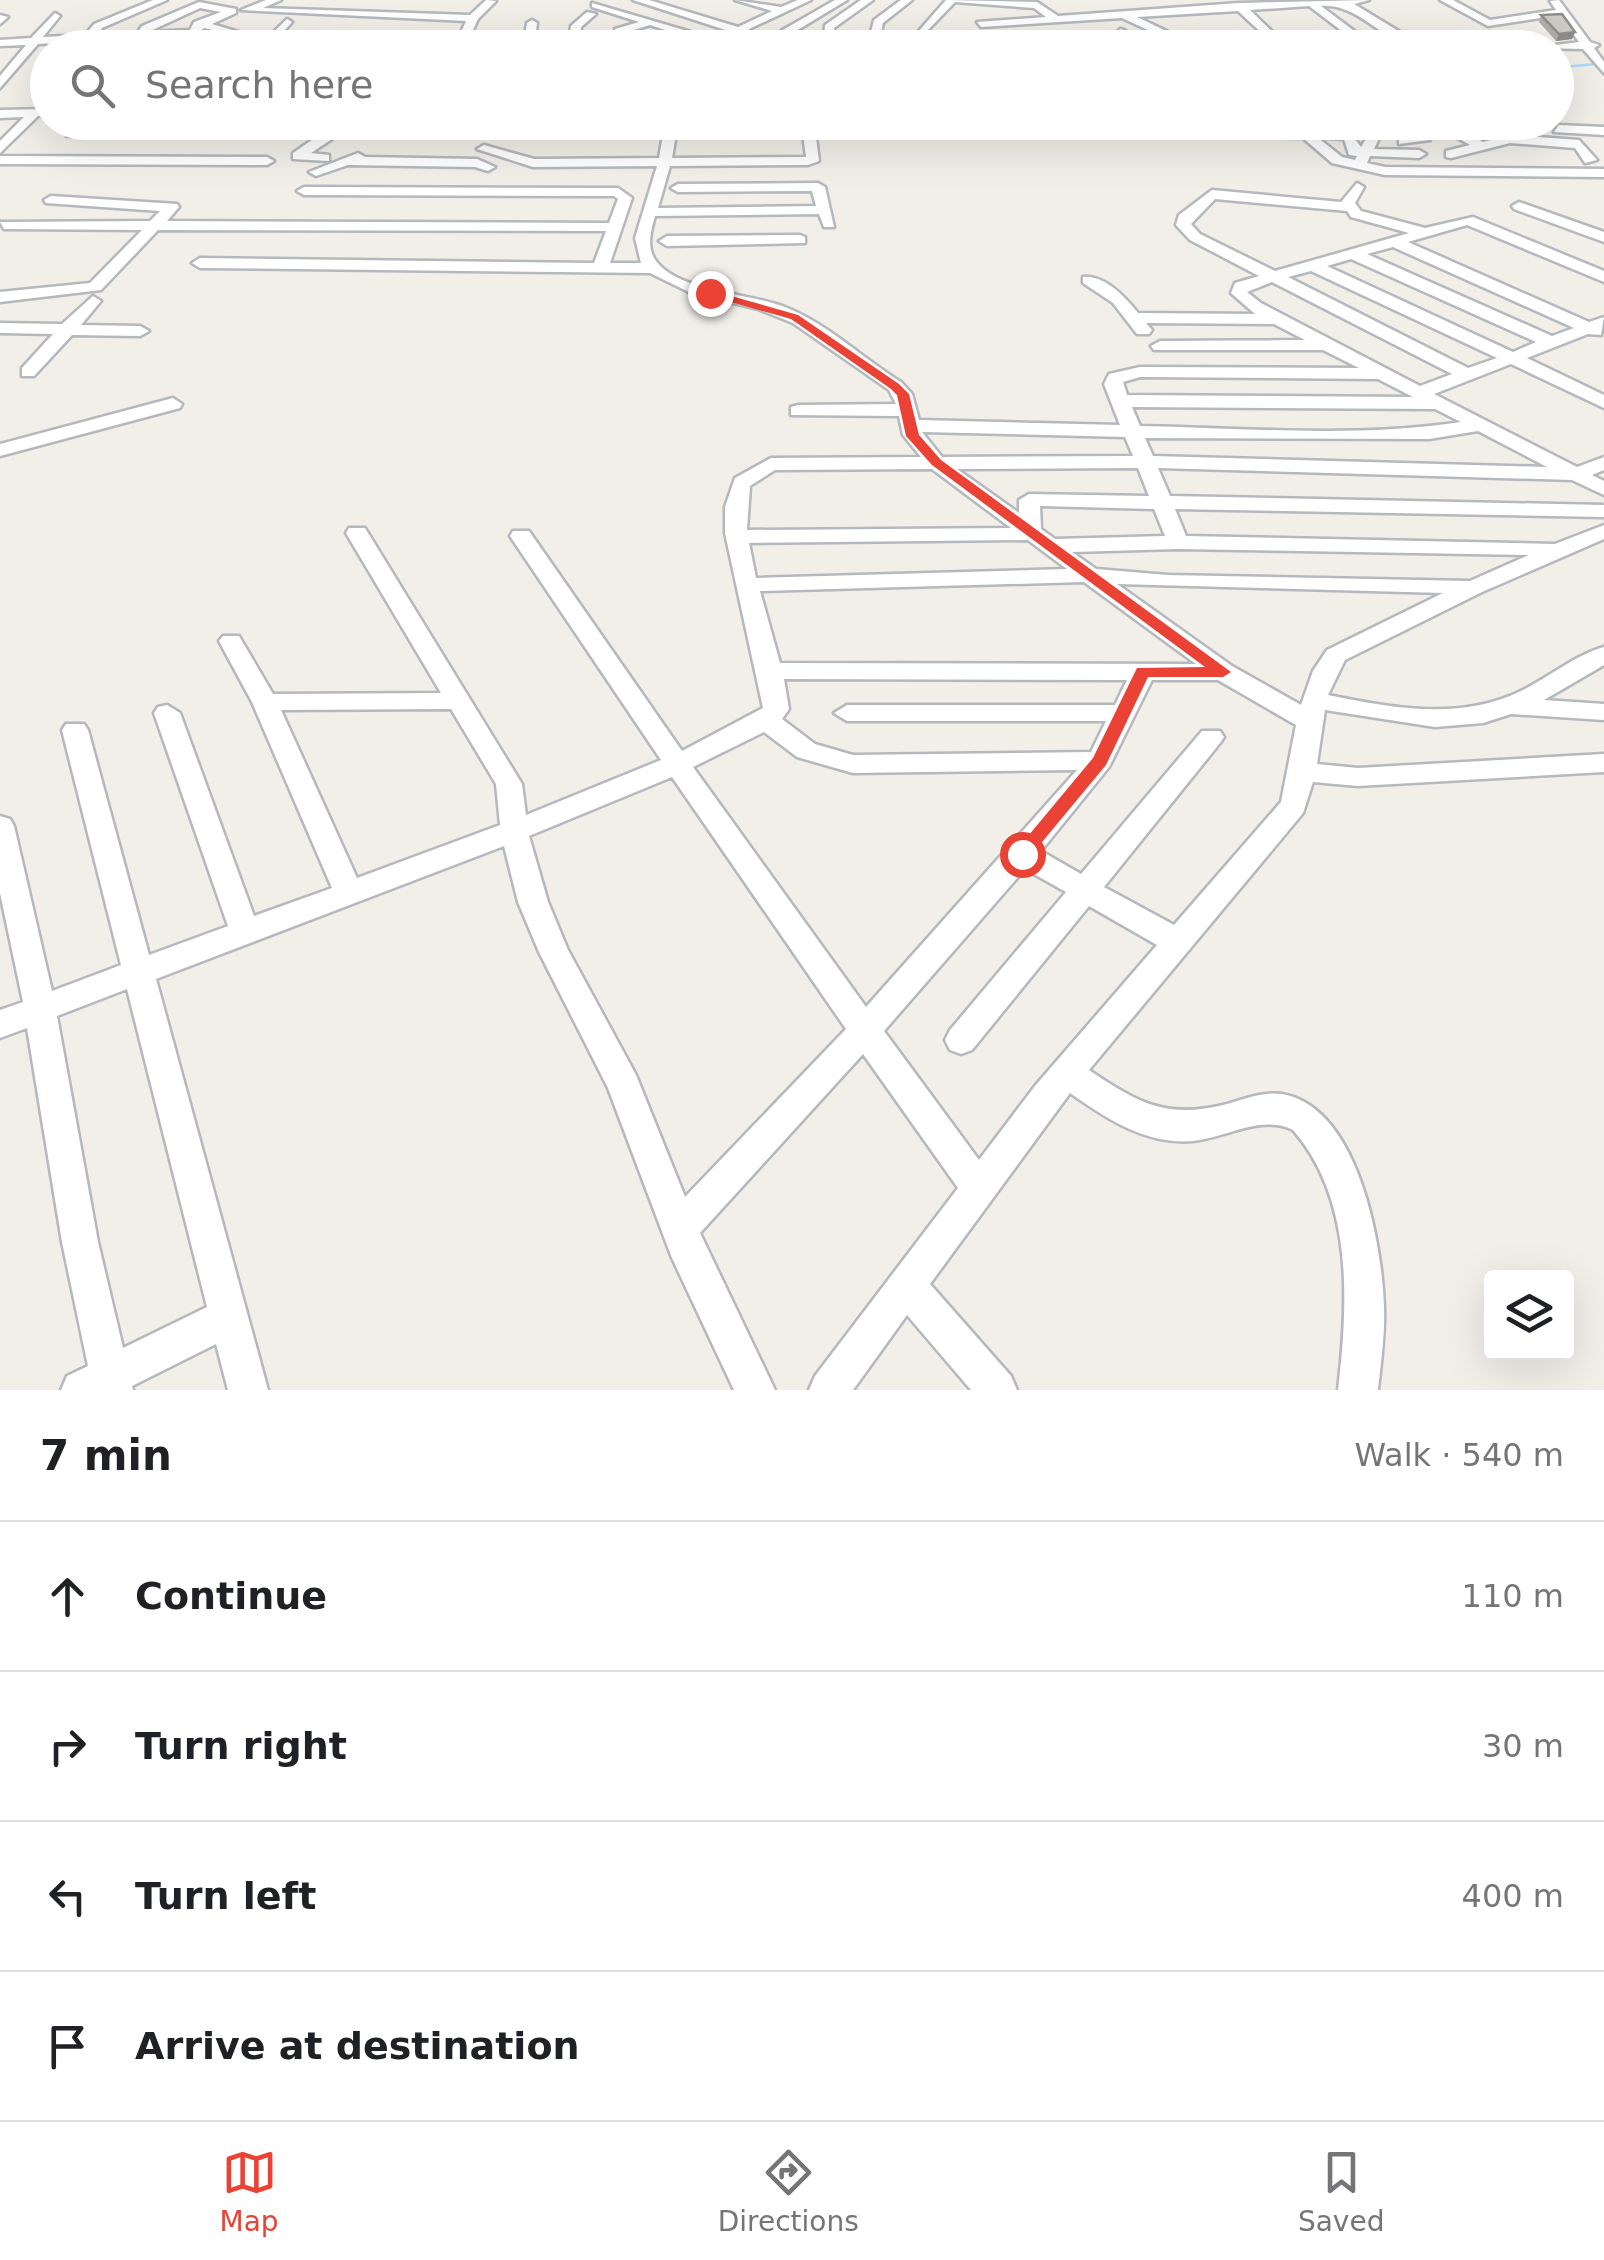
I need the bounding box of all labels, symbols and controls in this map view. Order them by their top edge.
search box [30,30,1574,140]
icon: search [65,58,120,113]
text: Search here [145,63,373,107]
route end [688,271,734,317]
route start [1000,832,1046,878]
map controls [1484,1270,1574,1360]
button: layers [1484,1270,1574,1360]
text: 7 min [40,1431,172,1480]
text: Walk · 540 m [1354,1436,1564,1474]
icon: ahead [40,1569,95,1624]
text: Continue [135,1574,327,1618]
text: 110 m [1462,1577,1564,1615]
icon: right [40,1719,95,1774]
text: Turn right [135,1724,347,1768]
text: 30 m [1482,1727,1564,1765]
icon: left [40,1869,95,1924]
text: Turn left [135,1874,316,1918]
text: 400 m [1462,1877,1564,1915]
icon: arrive [40,2019,95,2074]
text: Arrive at destination [135,2024,580,2068]
tab: Map [220,2145,279,2238]
tab: Directions [718,2145,859,2238]
tab: Saved [1298,2145,1384,2238]

